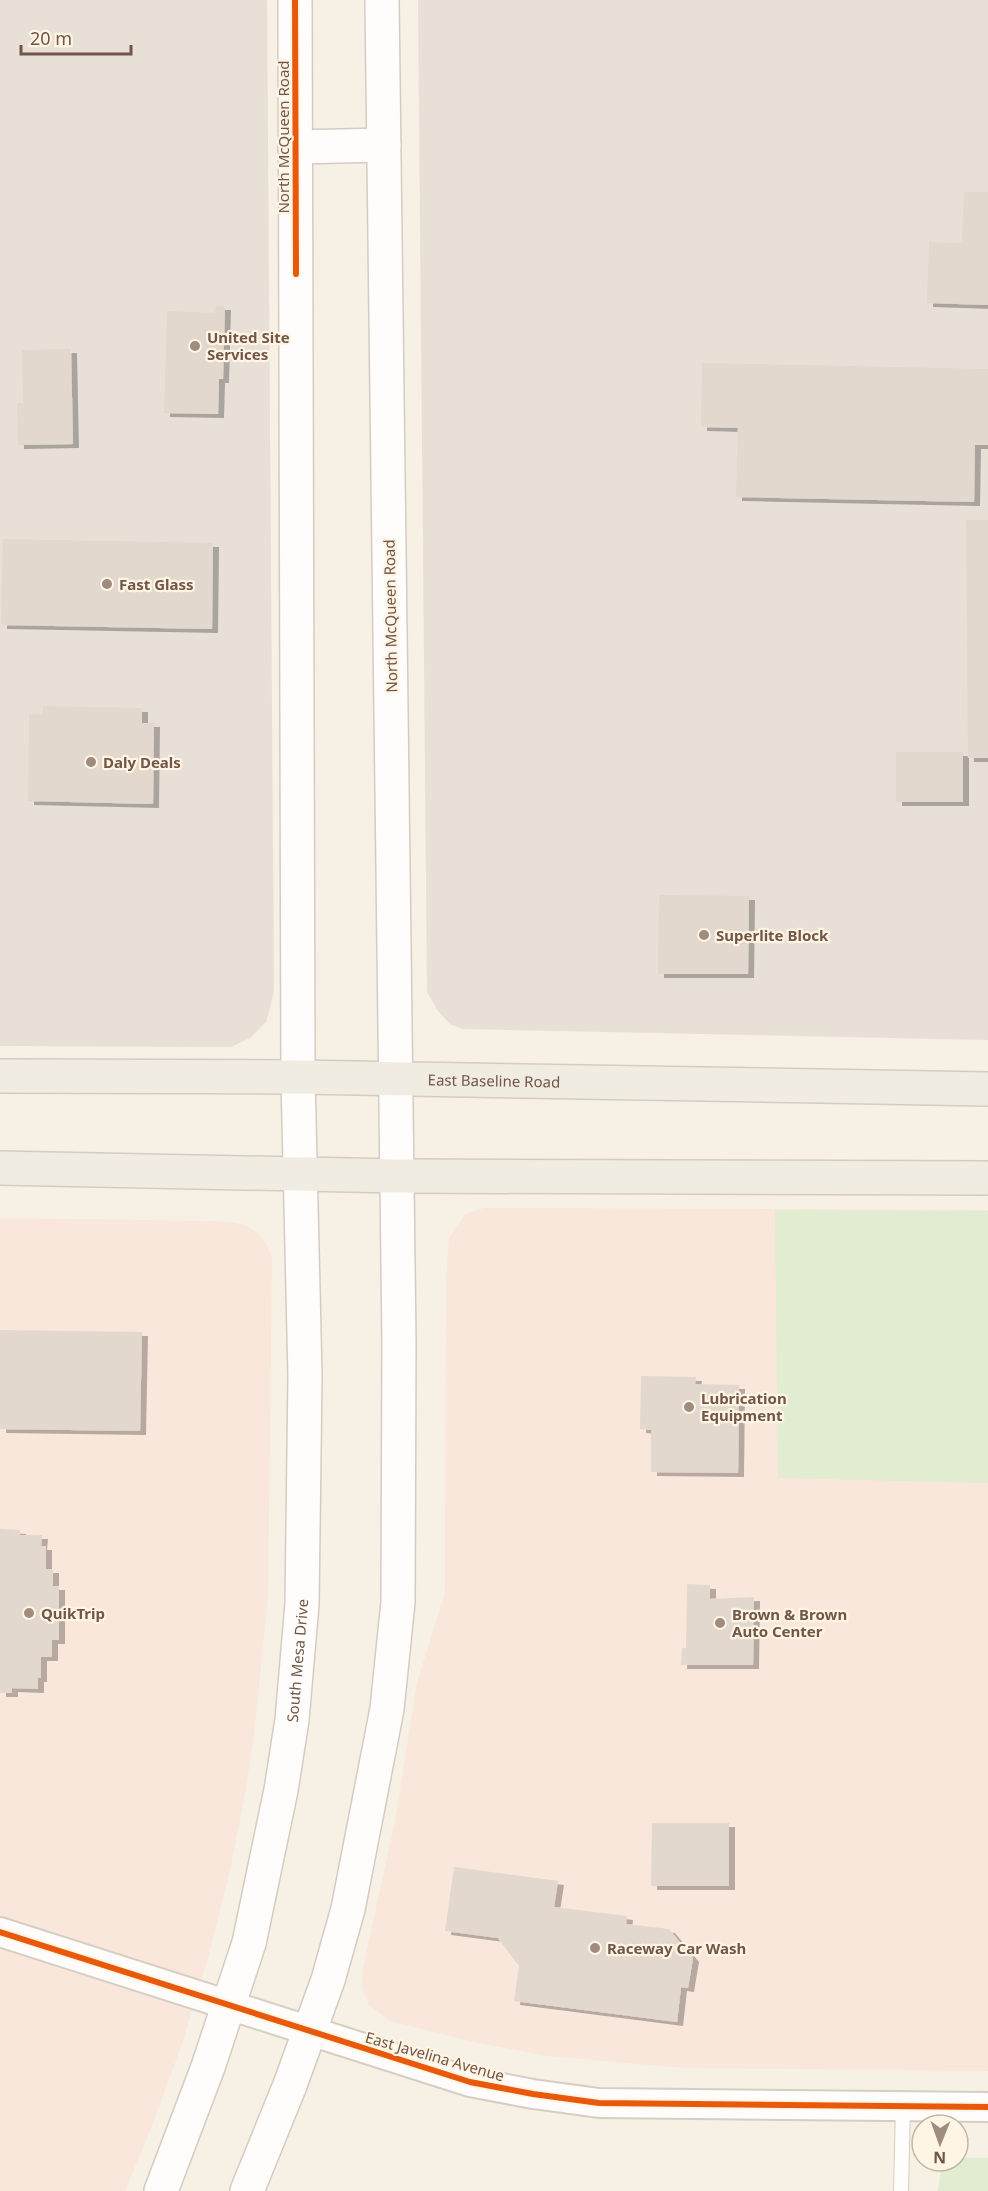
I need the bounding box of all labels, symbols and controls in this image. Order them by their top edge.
scale bar [21,18,130,56]
text: 20 m [30,26,72,50]
street label: North McQueen Road [273,60,293,214]
place label: United Site Services [207,327,290,364]
marker: United Site Services [188,339,202,353]
street label: North McQueen Road [379,539,401,693]
place label: Fast Glass [119,574,194,594]
marker: Fast Glass [100,577,114,591]
place label: Daly Deals [103,752,181,772]
marker: Daly Deals [84,755,98,769]
place label: Superlite Block [716,925,829,945]
marker: Superlite Block [697,928,711,942]
street label: East Baseline Road [428,1069,560,1092]
place label: Lubrication Equipment [701,1388,787,1425]
marker: Lubrication Equipment [682,1400,696,1414]
street label: South Mesa Drive [282,1599,312,1723]
place label: QuikTrip [41,1603,105,1623]
place label: Brown & Brown Auto Center [732,1604,847,1641]
marker: QuikTrip [22,1606,36,1620]
marker: Brown & Brown Auto Center [713,1616,727,1630]
place label: Raceway Car Wash [607,1938,746,1958]
marker: Raceway Car Wash [588,1941,602,1955]
street label: East Javelina Avenue [363,2027,507,2085]
north arrow [910,2113,970,2173]
text: N [933,2147,946,2169]

